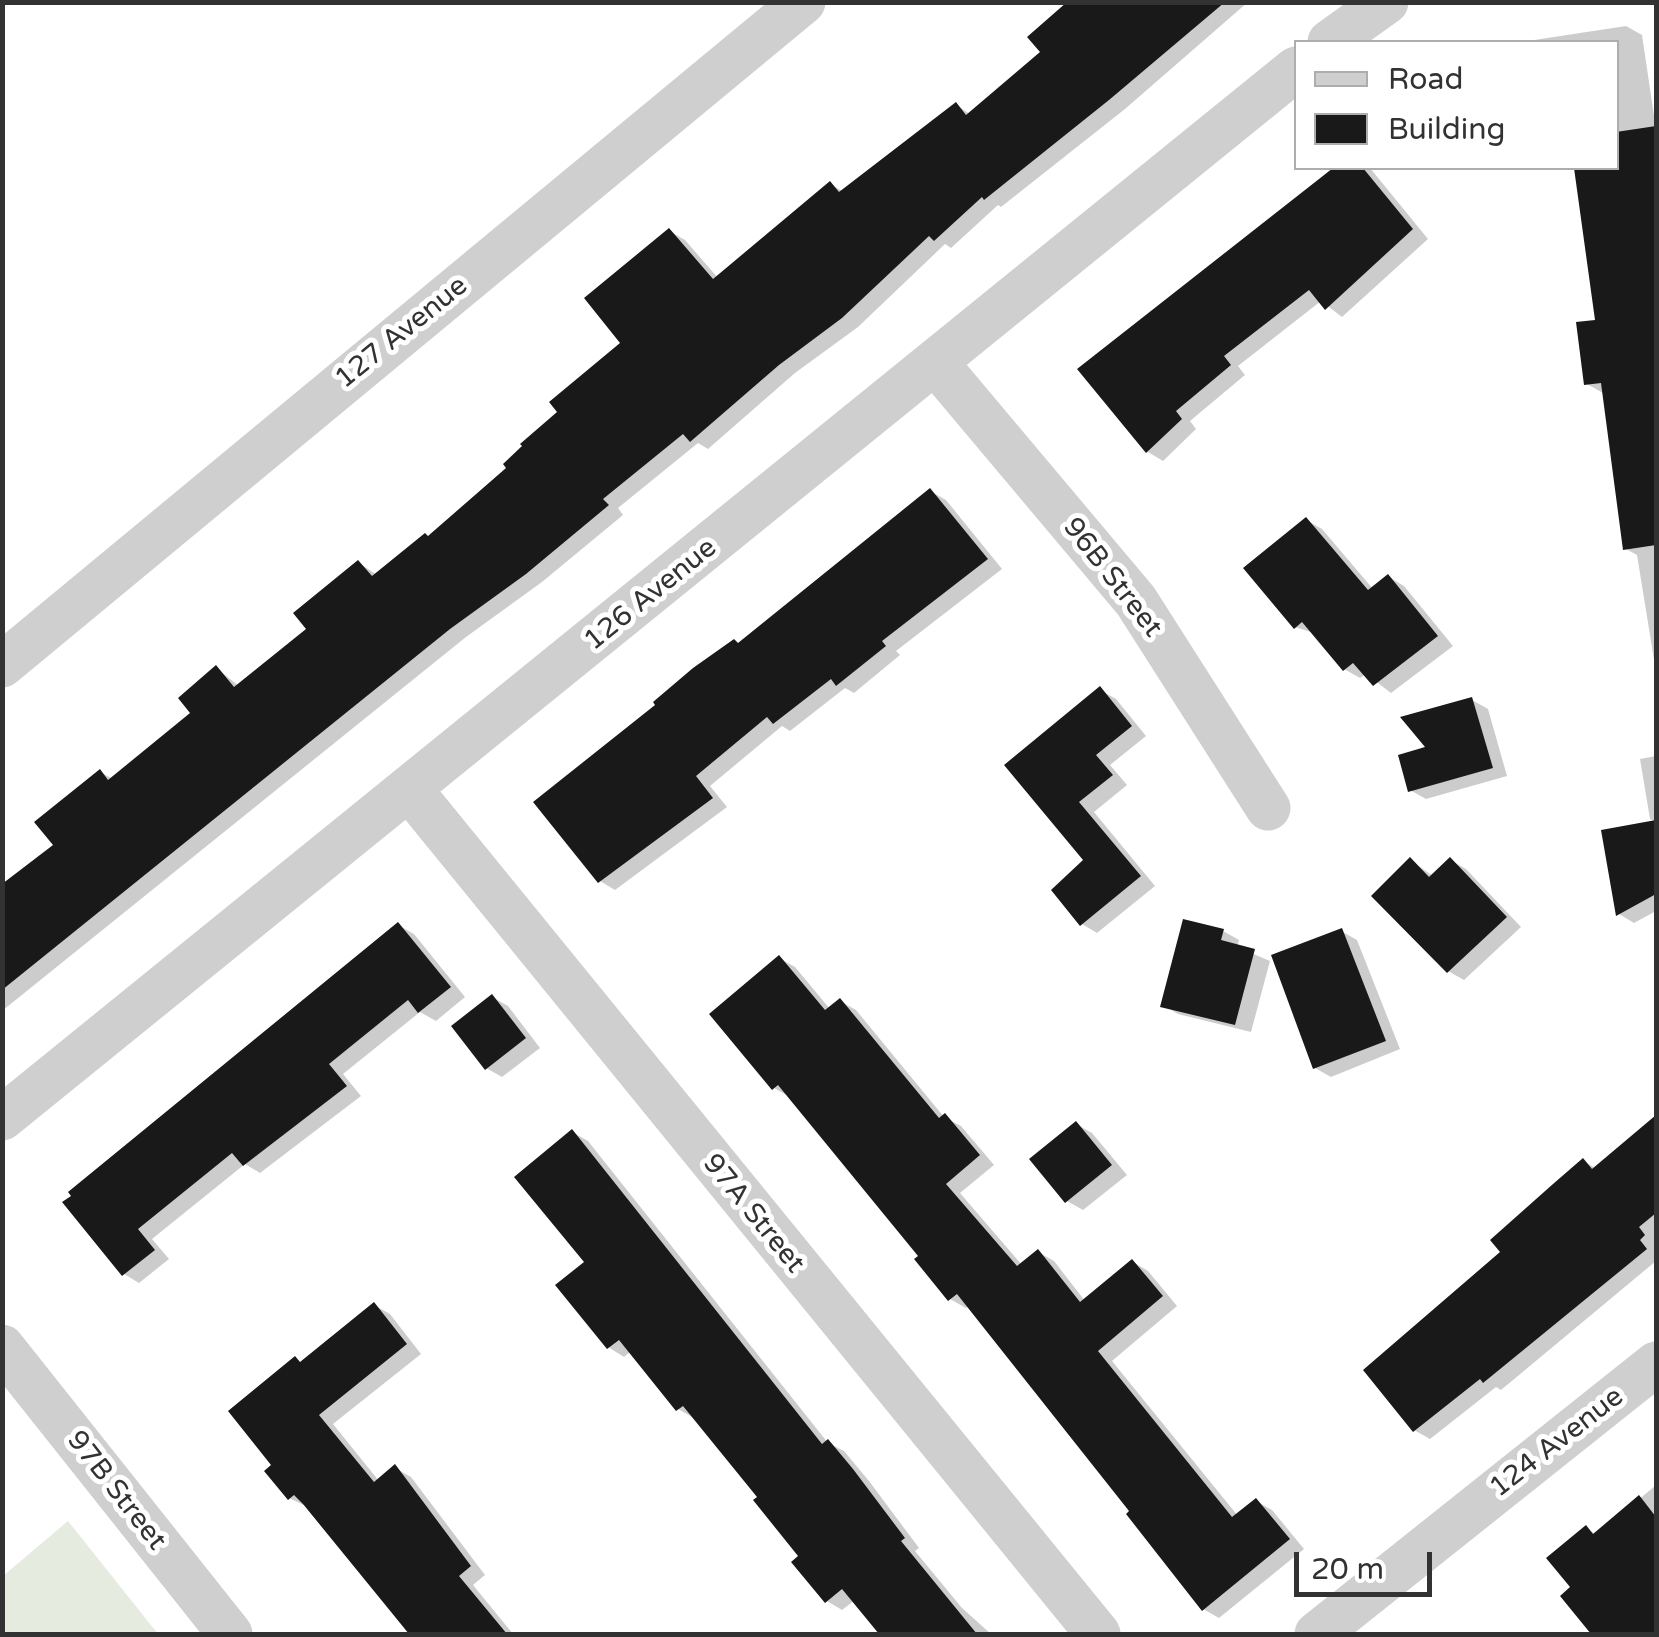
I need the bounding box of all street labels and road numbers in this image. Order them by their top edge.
street label: 127 Avenue [329,270,475,396]
street label: 96B Street [1055,512,1169,644]
street label: 126 Avenue [578,532,724,658]
street label: 97A Street [695,1148,811,1280]
street label: 124 Avenue [1484,1380,1630,1506]
street label: 97B Street [59,1425,173,1557]

